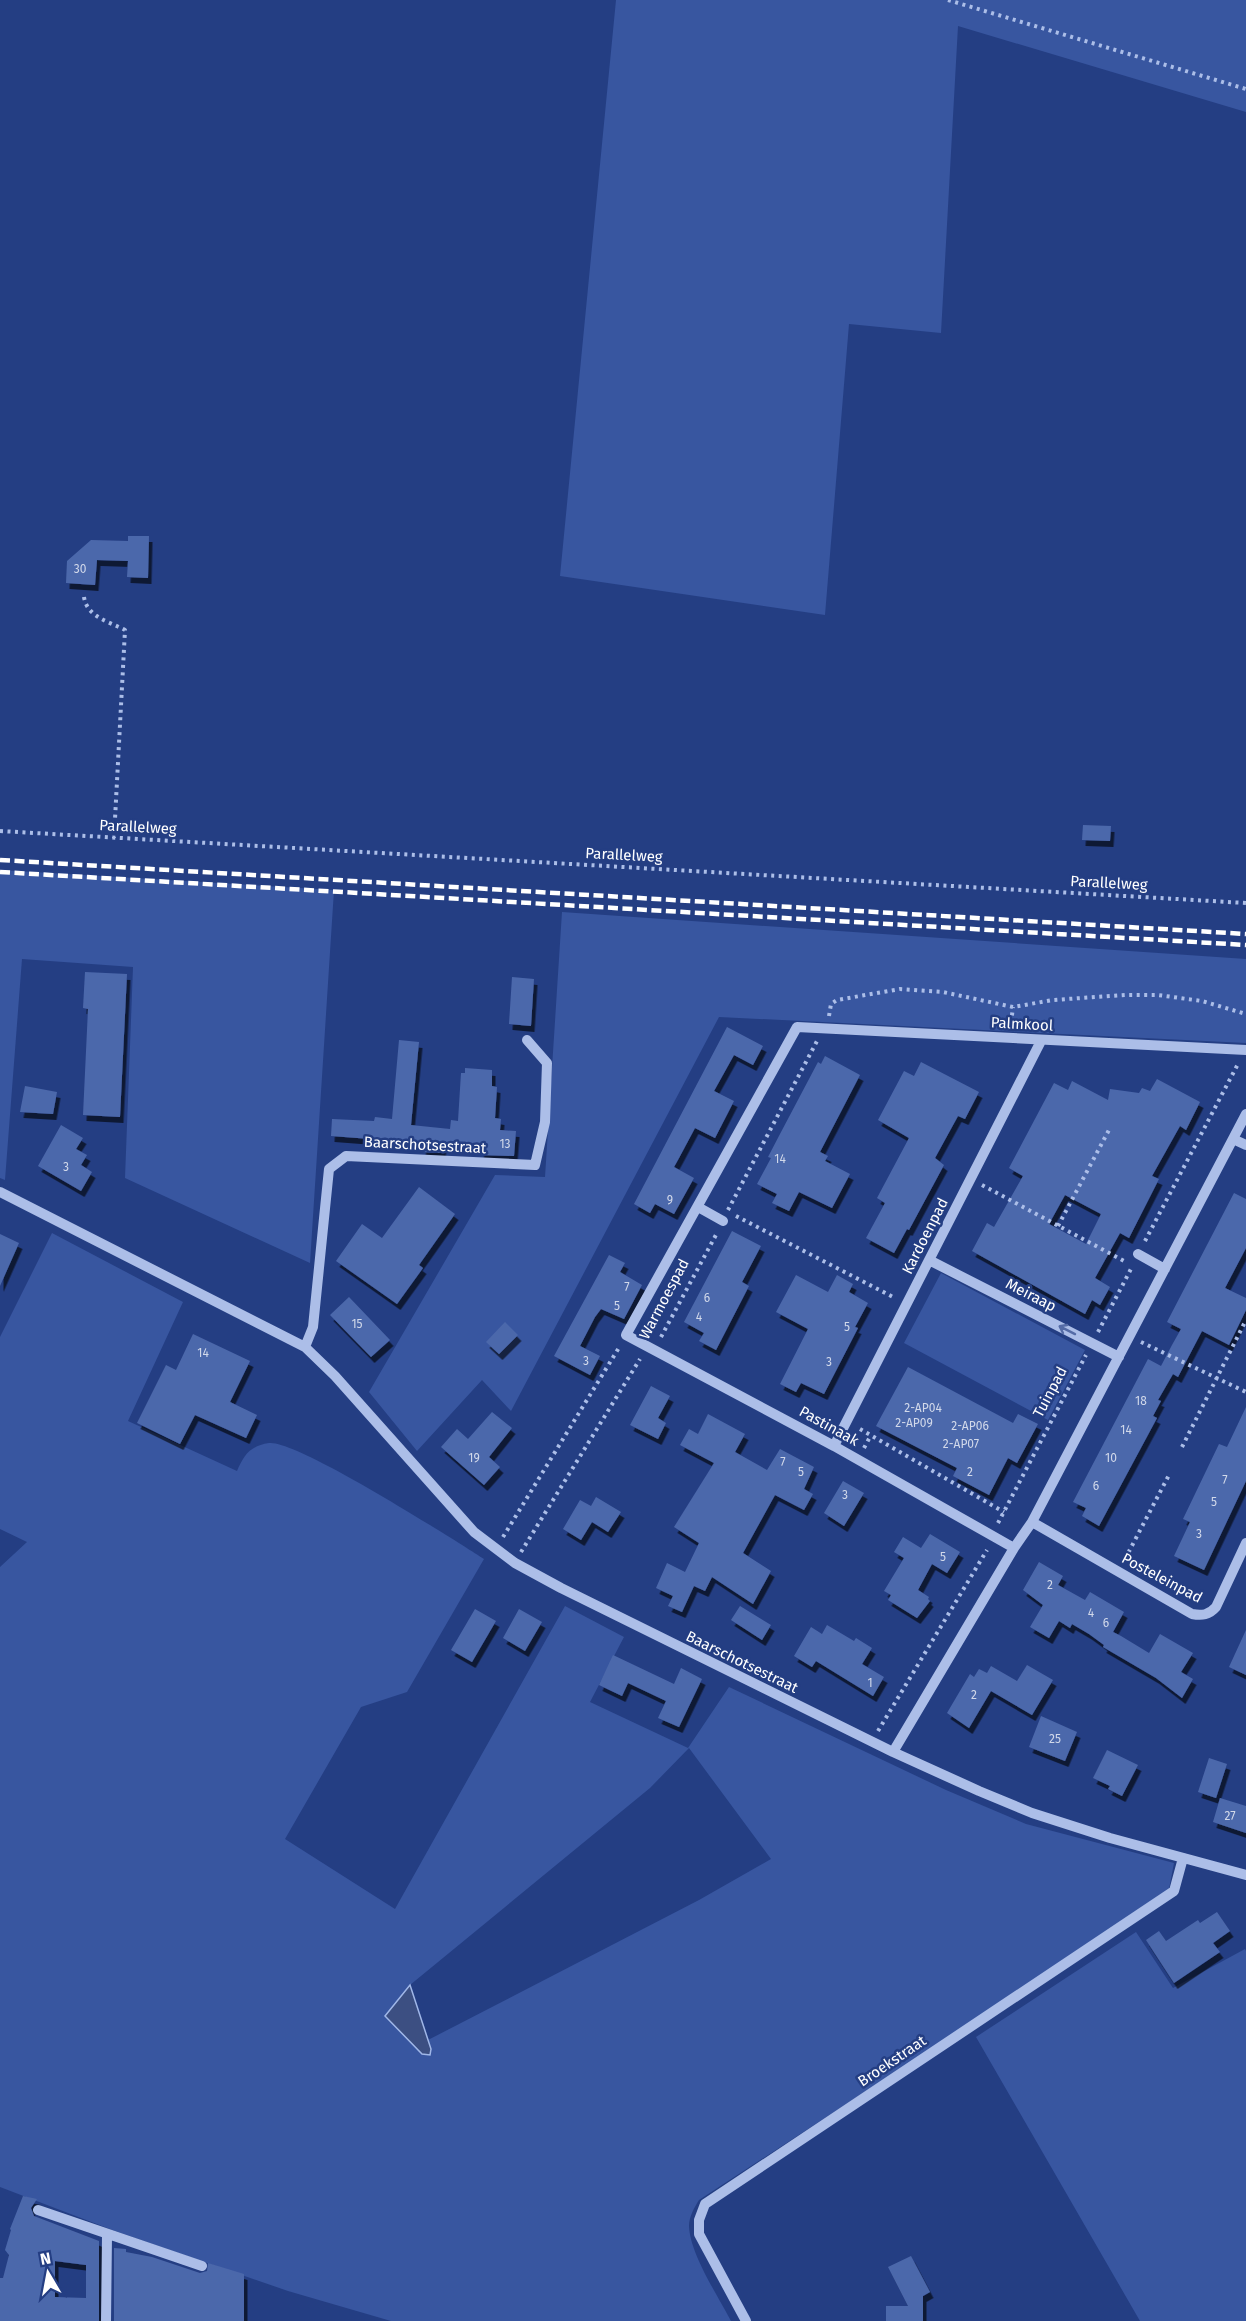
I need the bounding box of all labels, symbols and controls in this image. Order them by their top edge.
house number: 30 [74,562,87,576]
street label: Parallelweg [99,816,177,838]
street label: Parallelweg [585,844,663,866]
street label: Parallelweg [1070,872,1148,894]
street label: Palmkool [990,1013,1054,1035]
street label: Baarschotsestraat [363,1133,487,1157]
house number: 13 [499,1137,511,1151]
house number: 14 [774,1152,786,1166]
house number: 3 [63,1160,69,1174]
house number: 9 [667,1193,673,1207]
street label: Kardoenpad [898,1195,952,1277]
street label: Warmoespad [635,1256,693,1342]
street label: Meiraap [1003,1275,1059,1315]
house number: 7 [624,1280,630,1294]
house number: 6 [704,1291,710,1305]
house number: 5 [614,1299,620,1313]
house number: 4 [696,1310,703,1324]
house number: 15 [351,1317,363,1331]
house number: 5 [844,1320,850,1334]
one-way arrow [1058,1324,1076,1336]
house number: 14 [197,1346,209,1360]
house number: 3 [583,1354,589,1368]
house number: 3 [826,1355,832,1369]
street label: Tuinpad [1029,1364,1071,1420]
house number: 18 [1135,1394,1147,1408]
house number: 2-AP04 [904,1401,942,1415]
street label: Pastinaak [796,1402,862,1450]
house number: 2-AP09 [895,1416,933,1430]
house number: 2-AP06 [951,1419,989,1433]
house number: 14 [1120,1423,1132,1437]
house number: 2-AP07 [943,1437,979,1451]
house number: 19 [468,1451,480,1465]
house number: 10 [1105,1451,1117,1465]
house number: 7 [780,1455,786,1469]
house number: 5 [798,1465,804,1479]
house number: 2 [967,1465,973,1479]
house number: 7 [1222,1473,1228,1487]
house number: 6 [1093,1479,1099,1493]
house number: 3 [842,1488,848,1502]
house number: 5 [1211,1495,1217,1509]
house number: 3 [1196,1527,1202,1541]
street label: Posteleinpad [1119,1549,1205,1607]
house number: 5 [940,1550,946,1564]
house number: 2 [1047,1578,1053,1592]
house number: 4 [1088,1606,1095,1620]
house number: 6 [1103,1616,1109,1630]
street label: Baarschotsestraat [683,1627,802,1697]
house number: 1 [867,1676,873,1690]
house number: 2 [971,1688,977,1702]
house number: 25 [1049,1732,1061,1746]
house number: 27 [1224,1809,1236,1823]
street label: Broekstraat [854,2031,930,2090]
north arrow [18,2243,78,2303]
text: N [39,2248,52,2269]

